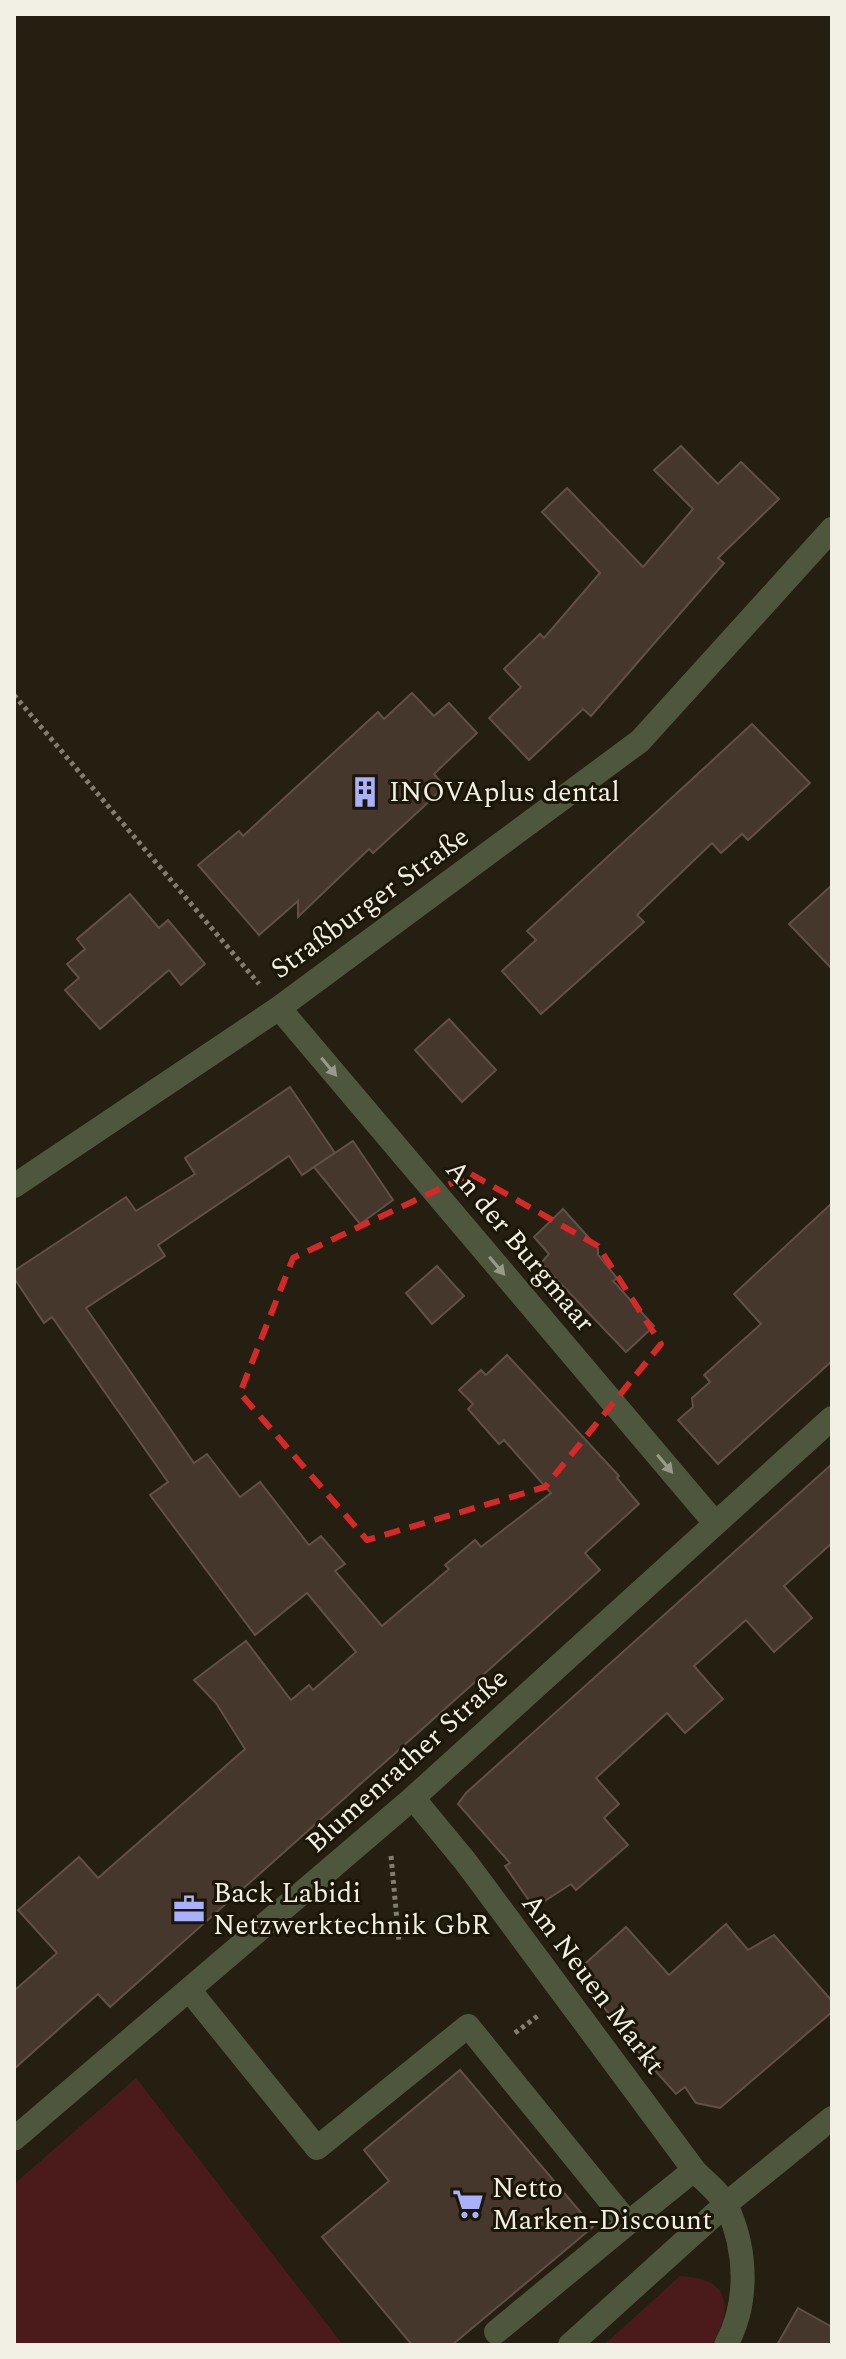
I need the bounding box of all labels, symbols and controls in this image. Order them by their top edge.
place label: INOVAplus dental [389,771,620,814]
building icon: INOVAplus dental [348,775,382,809]
street label: Straßburger Straße [262,816,478,990]
one-way arrow [320,1057,337,1077]
street label: An der Burgmaar [435,1150,605,1342]
one-way arrow [488,1255,505,1275]
one-way arrow [656,1454,673,1474]
street label: Blumenrather Straße [296,1658,518,1864]
place label: Back Labidi Netzwerktechnik GbR [213,1872,490,1947]
street label: Am Neuen Markt [510,1884,676,2084]
office icon: Back Labidi Netzwerktechnik GbR [172,1892,206,1926]
place label: Netto Marken-Discount [492,2167,712,2242]
supermarket icon: Netto Marken-Discount [451,2187,485,2221]

